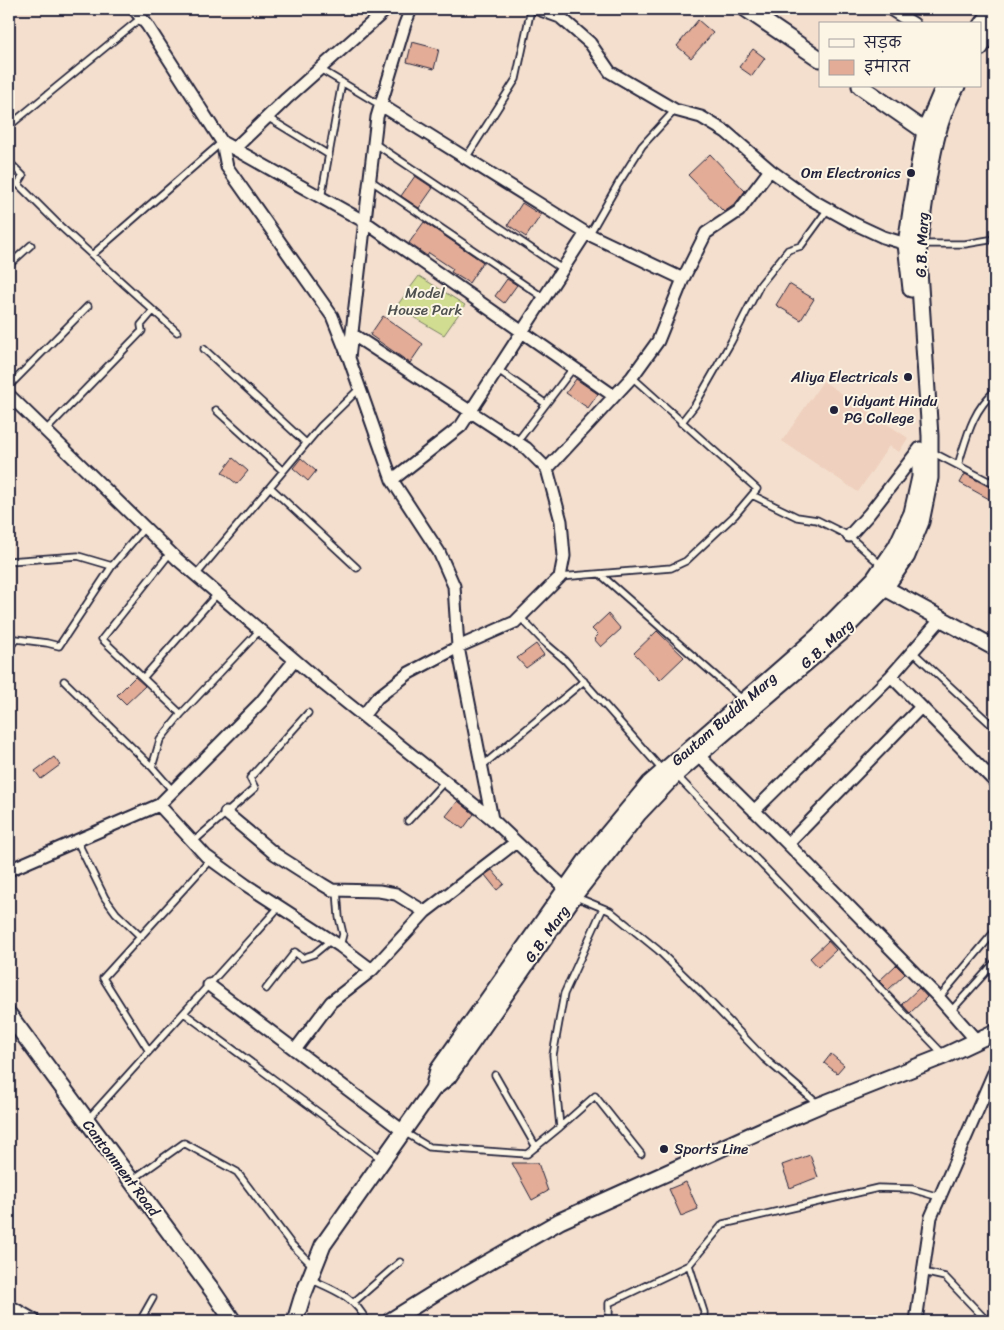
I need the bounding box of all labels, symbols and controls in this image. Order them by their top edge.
legend [819,22,982,88]
text: सड़क [863,30,902,56]
text: इमारत [864,54,911,80]
place label: Om Electronics [801,160,901,186]
marker: Om Electronics [905,167,917,179]
street label: G.B. Marg [908,211,936,278]
park label: Model House Park [388,280,462,323]
place label: Aliya Electricals [790,364,899,390]
marker: Aliya Electricals [902,371,914,383]
place label: Vidyant Hindu PG College [844,388,938,431]
marker: Vidyant Hindu PG College [828,404,840,416]
street label: G.B. Marg [794,612,860,676]
street label: Gautam Buddh Marg [665,665,783,773]
street label: G.B. Marg [518,899,577,968]
street label: Cantonment Road [76,1114,167,1223]
place label: Sports Line [674,1136,748,1162]
marker: Sports Line [658,1143,670,1155]

